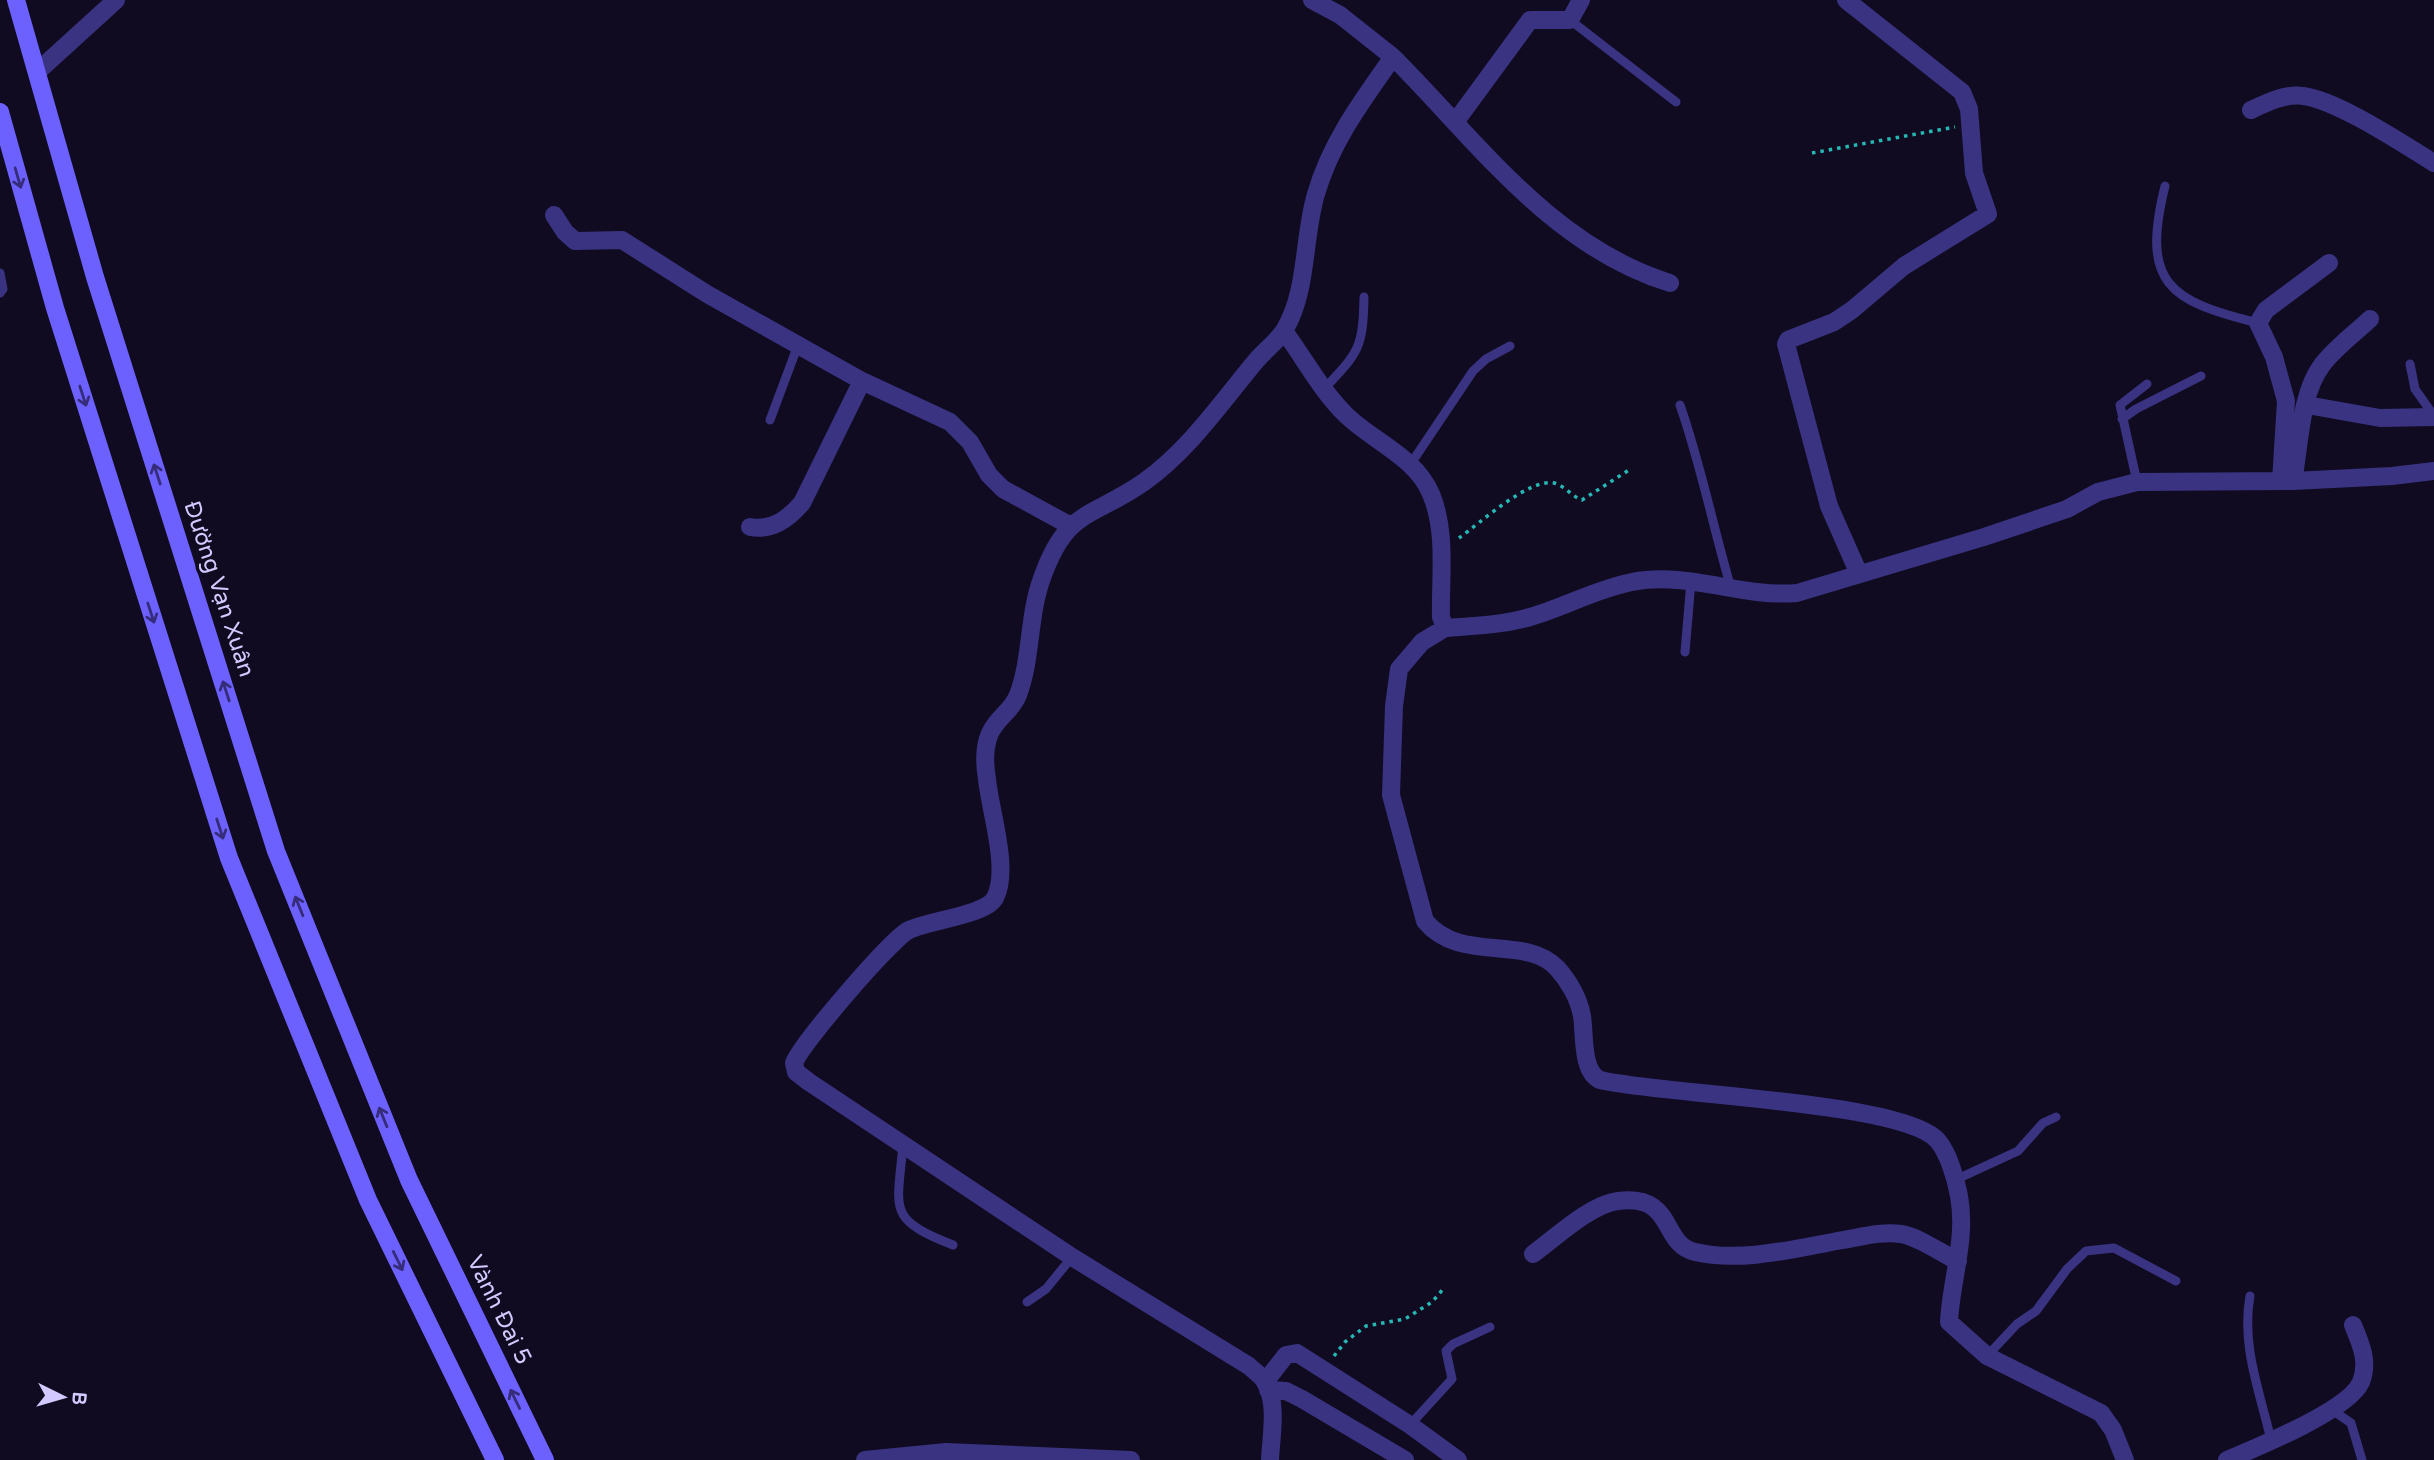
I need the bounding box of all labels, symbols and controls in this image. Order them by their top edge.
one-way arrow [13,166,26,188]
one-way arrow [77,384,90,406]
one-way arrow [150,463,162,485]
street label: Đường Vạn Xuân [177,498,261,680]
one-way arrow [146,601,159,623]
one-way arrow [218,680,231,702]
one-way arrow [215,818,228,840]
one-way arrow [291,896,304,917]
one-way arrow [376,1107,389,1128]
one-way arrow [392,1250,405,1271]
street label: Vành Đai 5 [461,1251,537,1369]
north arrow [28,1362,98,1432]
one-way arrow [508,1389,521,1410]
text: B [67,1391,90,1406]

